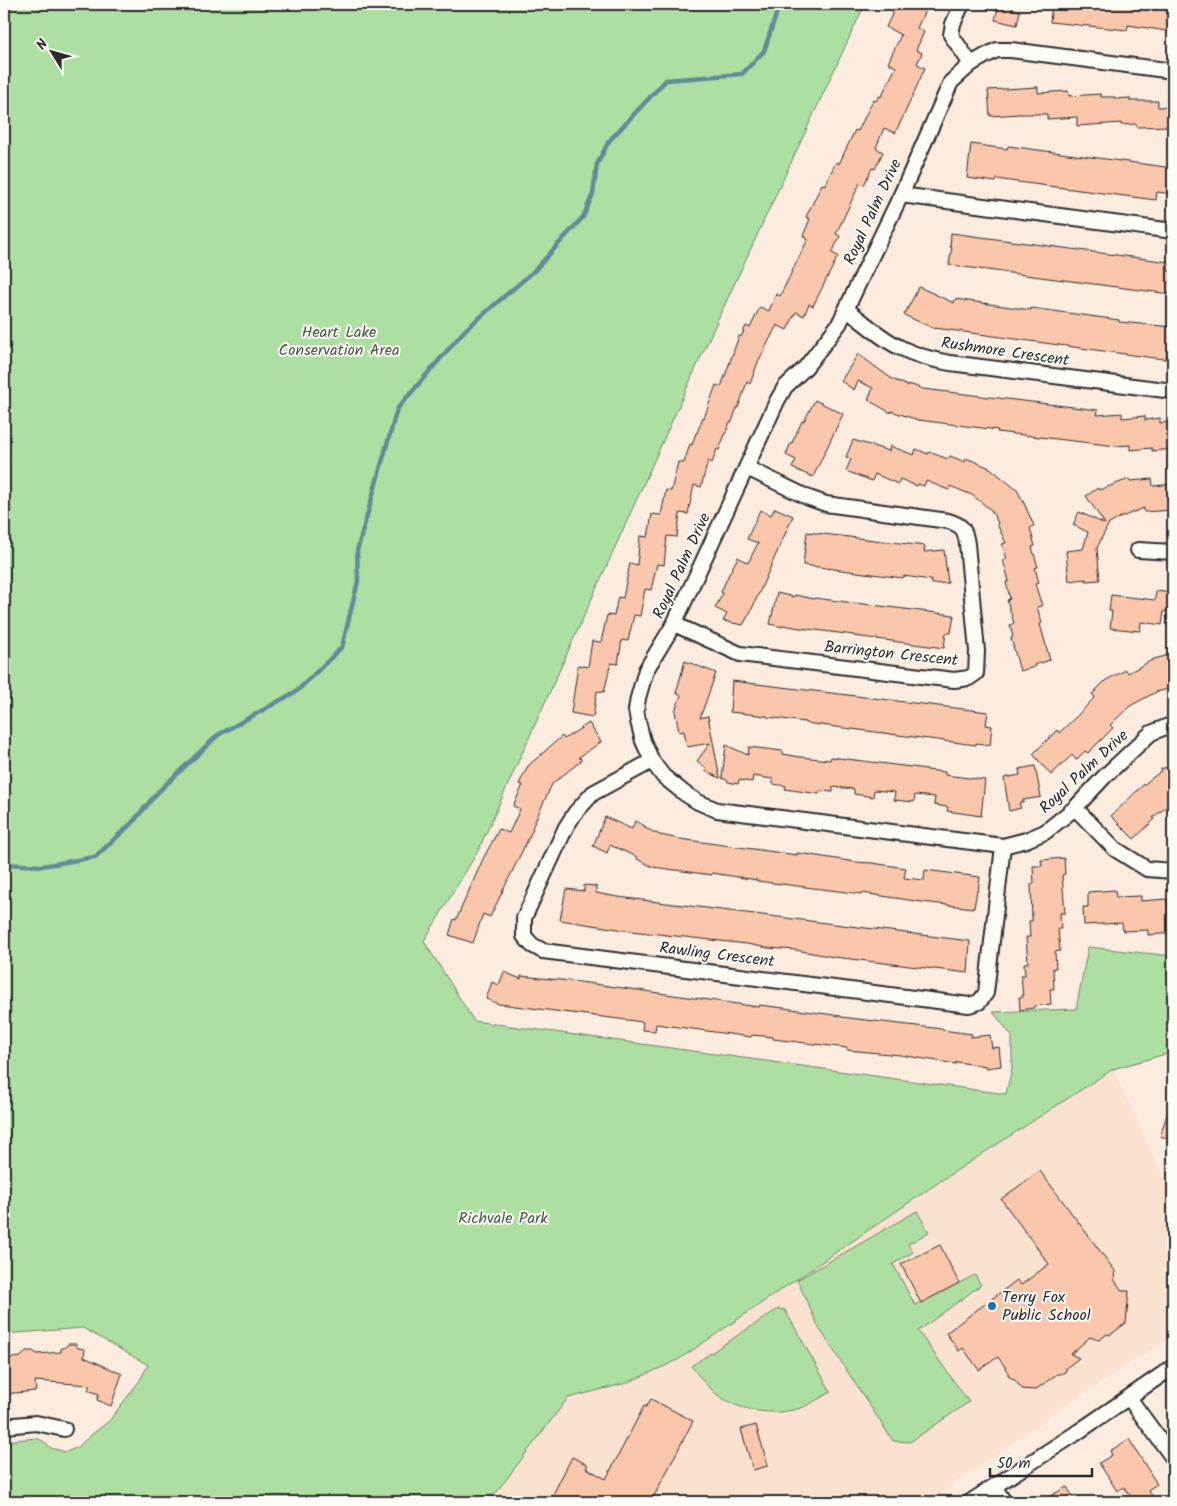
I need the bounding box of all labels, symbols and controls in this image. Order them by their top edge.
north arrow [28,28,78,78]
text: N [31,35,54,55]
street label: Royal Palm Drive [837,155,909,269]
park label: Heart Lake Conservation Area [279,320,399,363]
street label: Rushmore Crescent [939,331,1072,373]
street label: Royal Palm Drive [646,509,718,623]
street label: Barrington Crescent [823,635,960,674]
street label: Royal Palm Drive [1034,724,1134,820]
street label: Rawling Crescent [658,936,777,975]
park label: Richvale Park [458,1206,548,1231]
place label: Terry Fox Public School [1002,1285,1091,1328]
marker: Terry Fox Public School [986,1300,998,1312]
scale bar [990,1446,1092,1478]
text: 50 m [997,1452,1031,1476]

